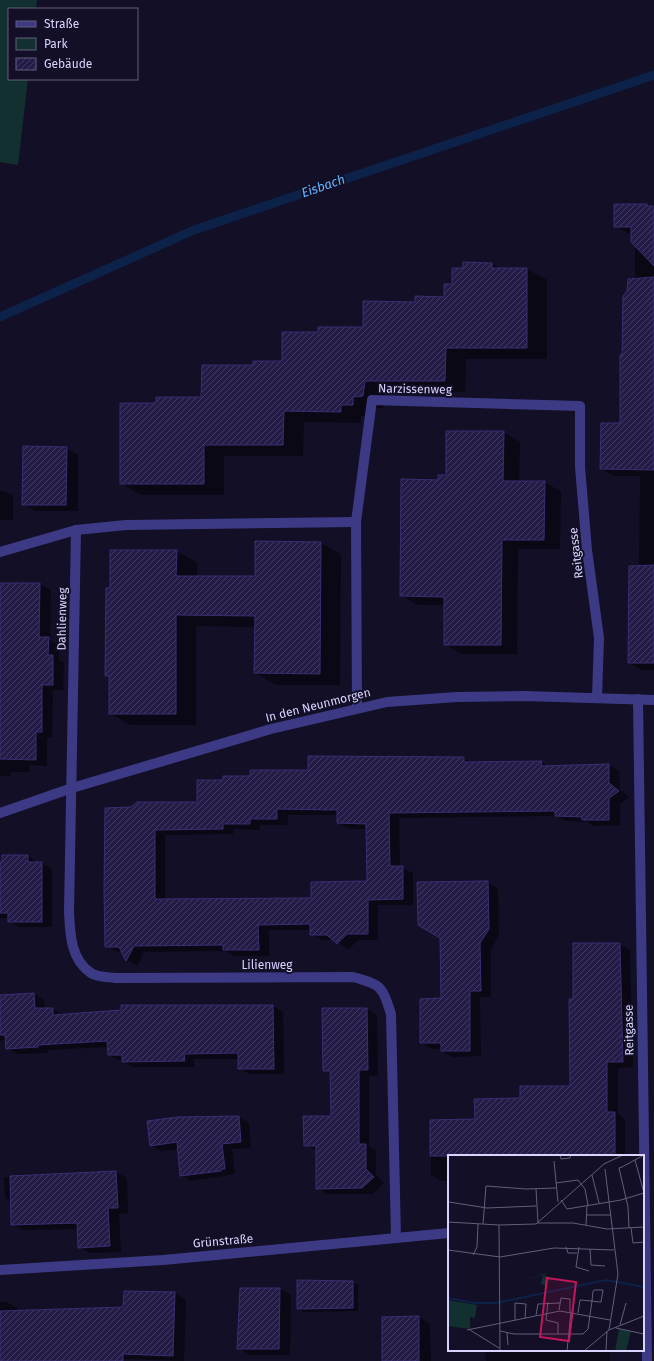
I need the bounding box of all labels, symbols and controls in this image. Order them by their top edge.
legend [8,8,138,80]
text: Straße [44,17,79,31]
text: Park [44,37,68,51]
text: Gebäude [44,57,92,71]
water label: Eisbach [299,172,347,200]
street label: Narzissenweg [378,381,453,397]
street label: Reitgasse [566,527,586,579]
street label: Dahlienweg [54,587,70,651]
street label: In den Neunmorgen [264,685,372,725]
street label: Lilienweg [241,958,293,972]
street label: Reitgasse [622,1004,636,1056]
inset map [448,1155,644,1351]
street label: Grünstraße [192,1231,254,1251]

